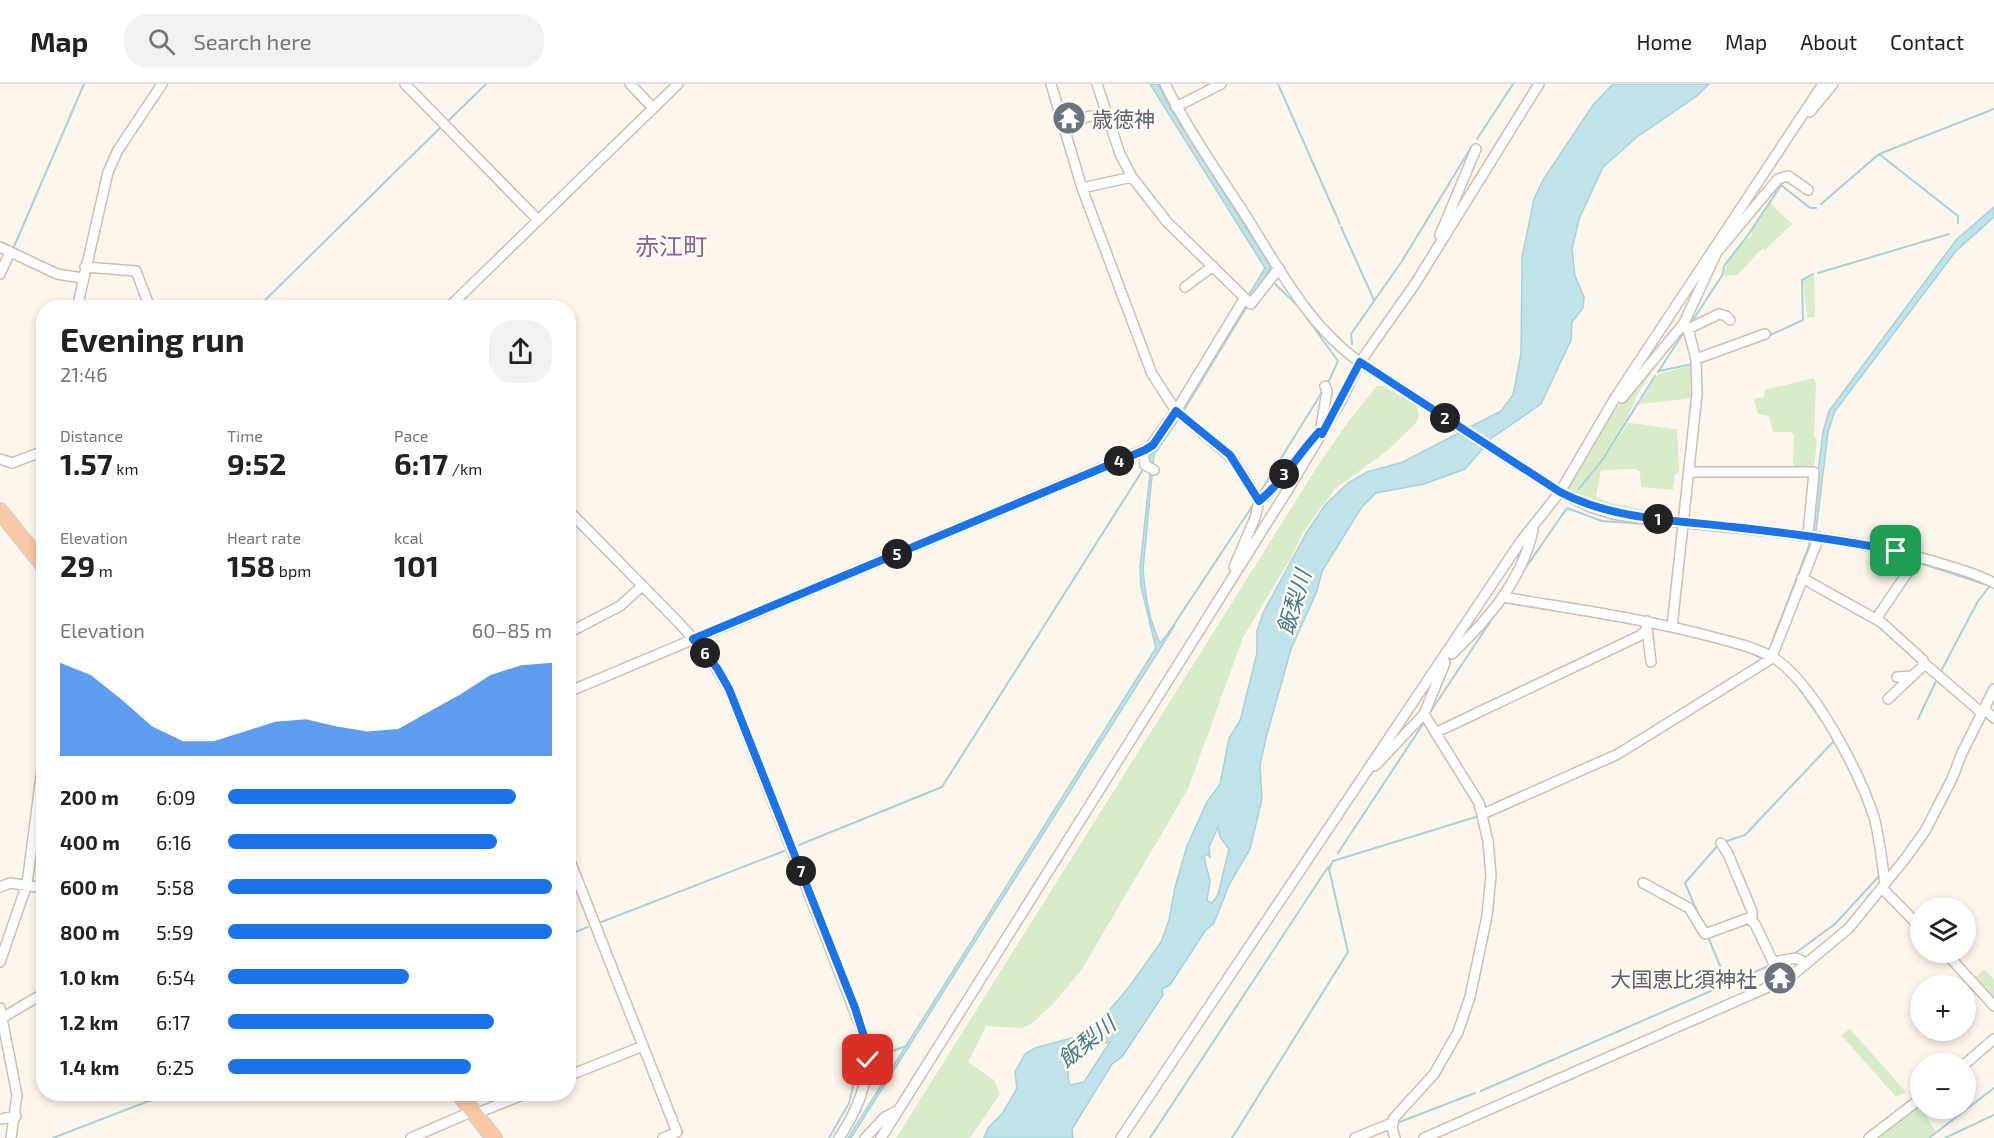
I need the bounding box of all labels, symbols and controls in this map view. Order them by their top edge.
search box [124,14,544,68]
text: Map [30,24,88,58]
icon: search [145,25,178,58]
text: Search here [193,28,312,54]
text: Home [1636,29,1692,54]
text: Map [1725,29,1767,54]
text: About [1800,29,1857,54]
text: Contact [1890,29,1964,54]
temple icon: 歳徳神 [1051,100,1087,136]
place label: 歳徳神 [1092,106,1155,131]
district label: 赤江町 [635,231,707,260]
text: Evening run [60,319,245,359]
button: share [489,320,552,383]
text: 21:46 [60,362,108,386]
pin: 2 [1430,403,1460,433]
text: 2 [1440,408,1450,427]
text: Distance [60,426,123,445]
text: Time [227,426,263,445]
text: Pace [394,426,428,445]
text: 1.57 [60,445,113,481]
text: 9:52 [227,445,286,481]
text: 6:17 [394,445,448,481]
pin: 4 [1104,446,1134,476]
text: 4 [1114,451,1124,470]
text: km [113,459,138,478]
text: /km [448,459,482,478]
pin: 3 [1269,459,1299,489]
text: 3 [1279,464,1289,483]
pin: 1 [1643,504,1673,534]
text: 1 [1655,509,1661,528]
pin [1870,525,1921,576]
text: Elevation [60,528,128,547]
text: Heart rate [227,528,301,547]
text: kcal [394,528,423,547]
icon: arrive [1879,534,1912,567]
pin: 5 [882,539,912,569]
text: 5 [893,544,901,563]
text: 29 [60,547,95,583]
text: 158 [227,547,275,583]
text: 101 [394,547,439,583]
text: m [95,561,113,580]
text: bpm [275,561,311,580]
water label: 飯梨川 [1271,565,1316,637]
text: Elevation [60,618,145,642]
text: 60–85 m [472,618,552,642]
pin: 6 [690,638,720,668]
text: 6 [700,643,710,662]
text: 200 m [60,785,119,809]
text: 6:09 [156,785,196,809]
text: 400 m [60,830,120,854]
text: 6:16 [156,830,192,854]
pin: 7 [786,856,816,886]
text: 7 [797,861,805,880]
text: 600 m [60,875,119,899]
text: 5:58 [156,875,194,899]
map controls [1910,897,1976,1119]
button: layers [1910,897,1976,963]
text: 800 m [60,920,120,944]
text: 5:59 [156,920,194,944]
temple icon: 大国恵比須神社 [1762,960,1798,996]
text: 1.0 km [60,965,119,989]
text: 6:54 [156,965,195,989]
place label: 大国恵比須神社 [1610,966,1757,991]
button: + [1910,975,1976,1041]
water label: 飯梨川 [1052,1009,1121,1072]
text: 1.2 km [60,1010,118,1034]
text: 6:17 [156,1010,190,1034]
pin [842,1034,893,1085]
icon: check [851,1043,884,1076]
button: − [1910,1053,1976,1119]
text: 1.4 km [60,1055,119,1079]
text: 6:25 [156,1055,194,1079]

